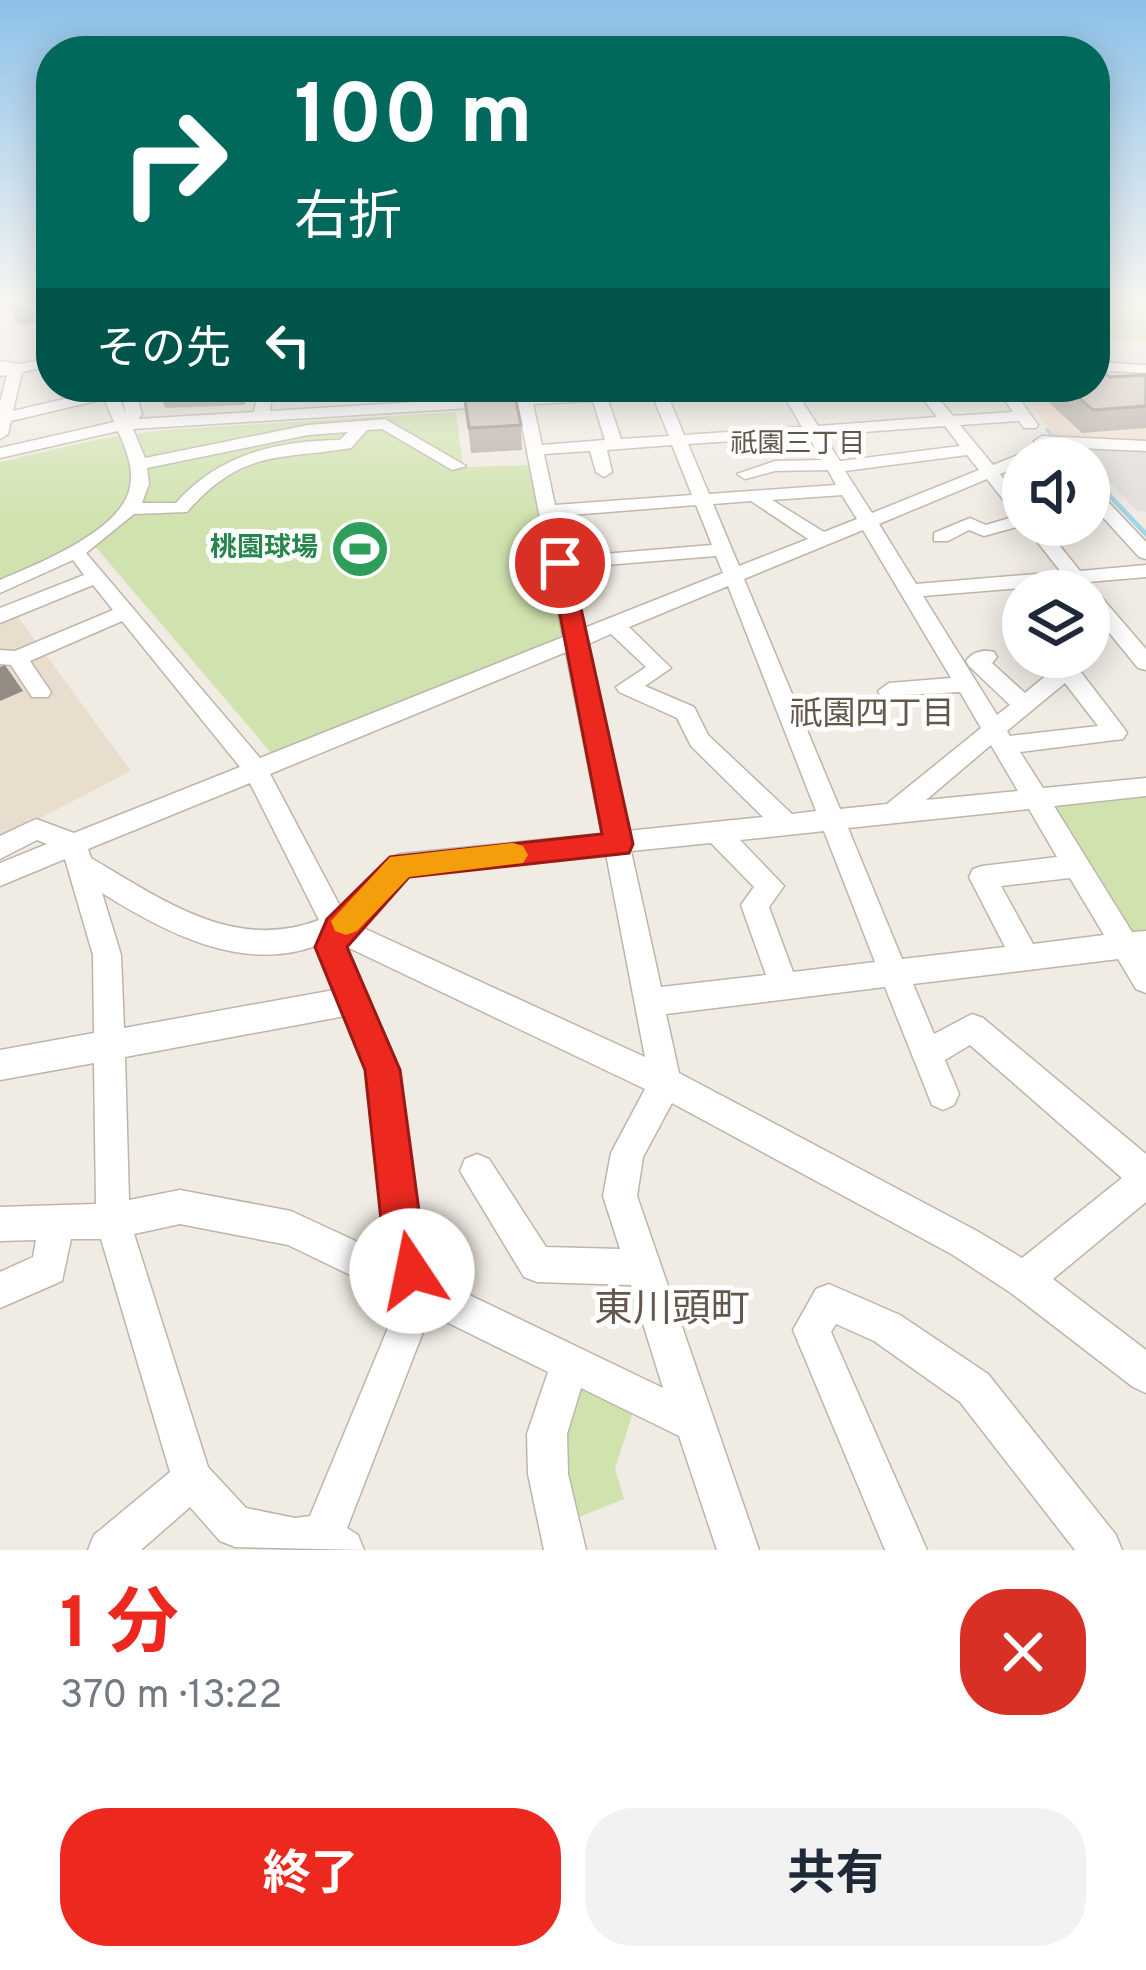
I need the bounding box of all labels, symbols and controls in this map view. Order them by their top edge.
text: 100 m [294,67,533,173]
icon: right [96,84,252,240]
text: 右折 [294,186,402,255]
icon: left [255,312,321,378]
text: その先 [96,323,231,380]
district label: 祇園三丁目 [731,428,866,462]
map controls [1002,438,1110,678]
button: sound [1002,438,1110,546]
pin [509,512,611,614]
sports icon: 桃園球場 [329,518,391,580]
icon: arrive [527,530,593,596]
place label: 桃園球場 [210,532,318,566]
button: layers [1002,570,1110,678]
district label: 祇園四丁目 [790,695,955,737]
position arrow [349,1208,475,1334]
district label: 東川頭町 [594,1287,750,1336]
text: 1 分 [60,1582,179,1674]
button: close [960,1589,1086,1715]
text: 370 m · 13:22 [60,1673,282,1722]
button: 終了 [60,1808,561,1946]
button: 共有 [585,1808,1086,1946]

